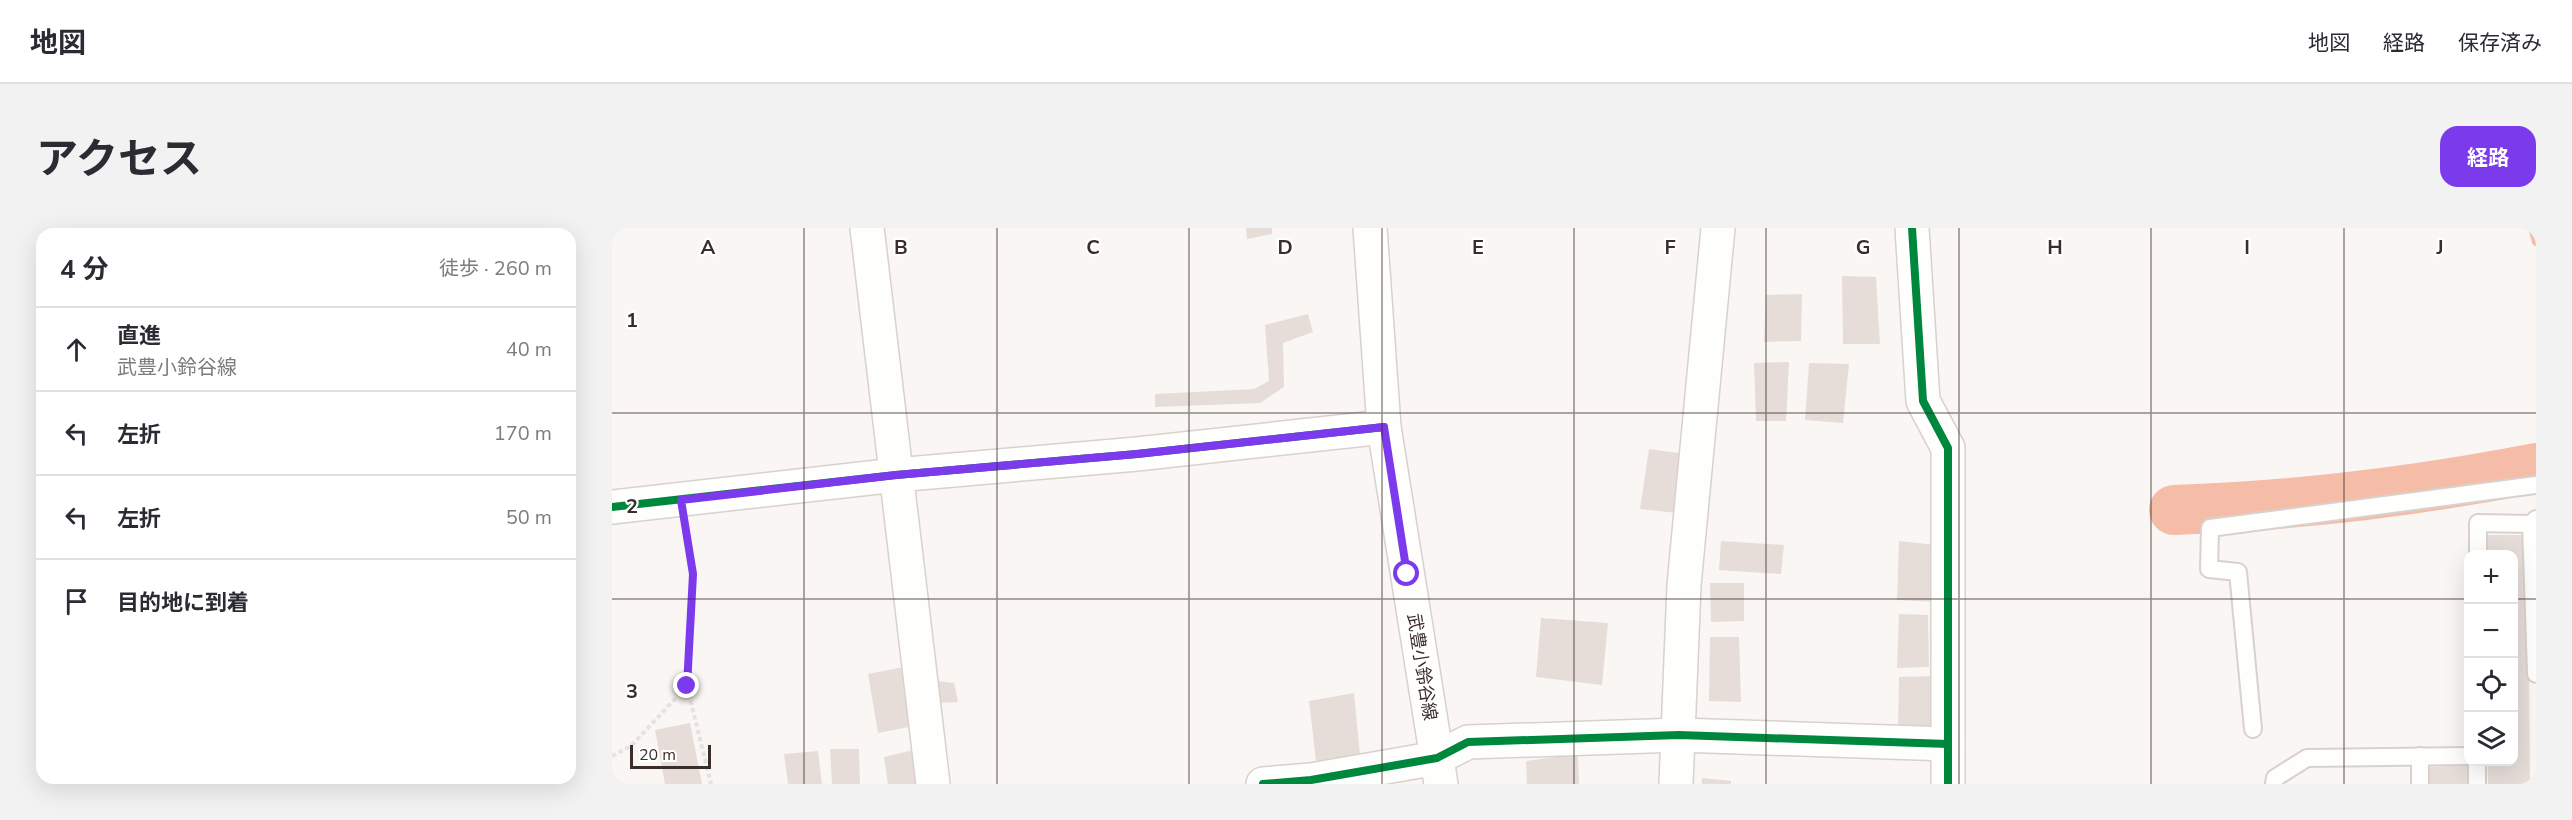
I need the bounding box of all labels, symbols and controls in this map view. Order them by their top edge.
text: 地図 [30,24,86,62]
text: 地図 [2308,29,2350,57]
text: 経路 [2383,29,2425,57]
text: 保存済み [2458,29,2542,57]
button: 経路 [2440,126,2536,187]
text: アクセス [36,131,202,188]
text: A [701,234,716,261]
text: B [894,234,908,261]
text: C [1086,234,1100,261]
text: D [1277,234,1293,261]
text: E [1472,234,1484,261]
text: F [1664,234,1676,261]
text: G [1856,234,1870,261]
text: H [2047,234,2063,261]
text: I [2244,234,2250,261]
text: J [2435,234,2444,261]
text: 4 分 [60,252,109,287]
text: 徒歩 · 260 m [439,255,552,282]
text: 1 [626,307,638,334]
text: 直進 [117,321,161,351]
icon: ahead [60,333,93,366]
text: 40 m [506,336,552,363]
text: 武豊小鈴谷線 [117,354,237,381]
icon: left [60,417,93,450]
text: 左折 [117,420,161,450]
text: 170 m [494,420,552,447]
text: 2 [626,493,638,520]
icon: left [60,501,93,534]
text: 左折 [117,504,161,534]
text: 50 m [506,504,552,531]
map controls [2464,550,2518,766]
button: + [2464,550,2518,604]
route start [1393,560,1419,586]
icon: arrive [60,585,93,618]
text: 目的地に到着 [117,588,249,618]
button: − [2464,604,2518,658]
street label: 武豊小鈴谷線 [1402,612,1442,722]
button: locate [2464,658,2518,712]
route end [673,672,699,698]
text: 3 [626,678,638,705]
button: layers [2464,712,2518,766]
scale bar [630,742,711,770]
text: 20 m [639,744,676,766]

